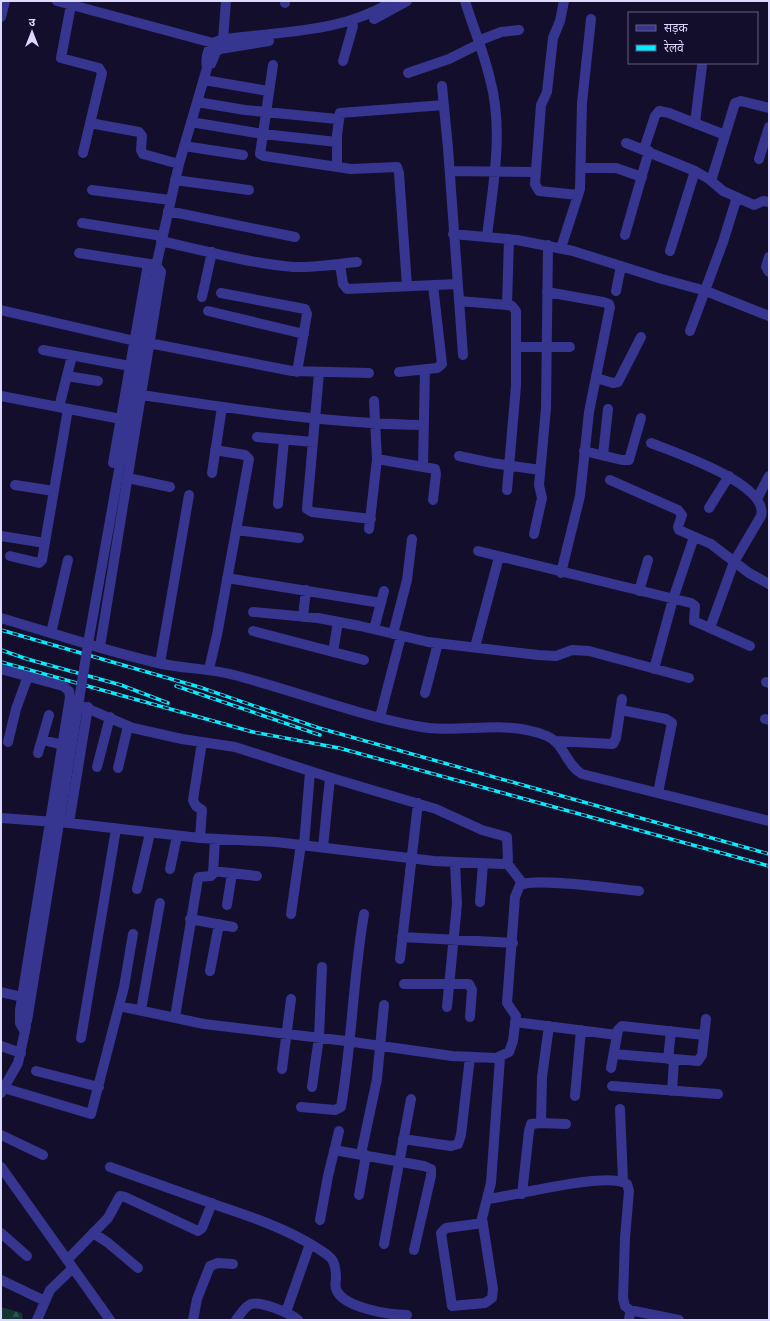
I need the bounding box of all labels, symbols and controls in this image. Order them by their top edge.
north arrow [12,12,52,52]
legend [628,12,758,64]
text: उ [29,15,36,30]
text: सड़क [664,20,689,37]
text: रेलवे [664,40,684,57]

